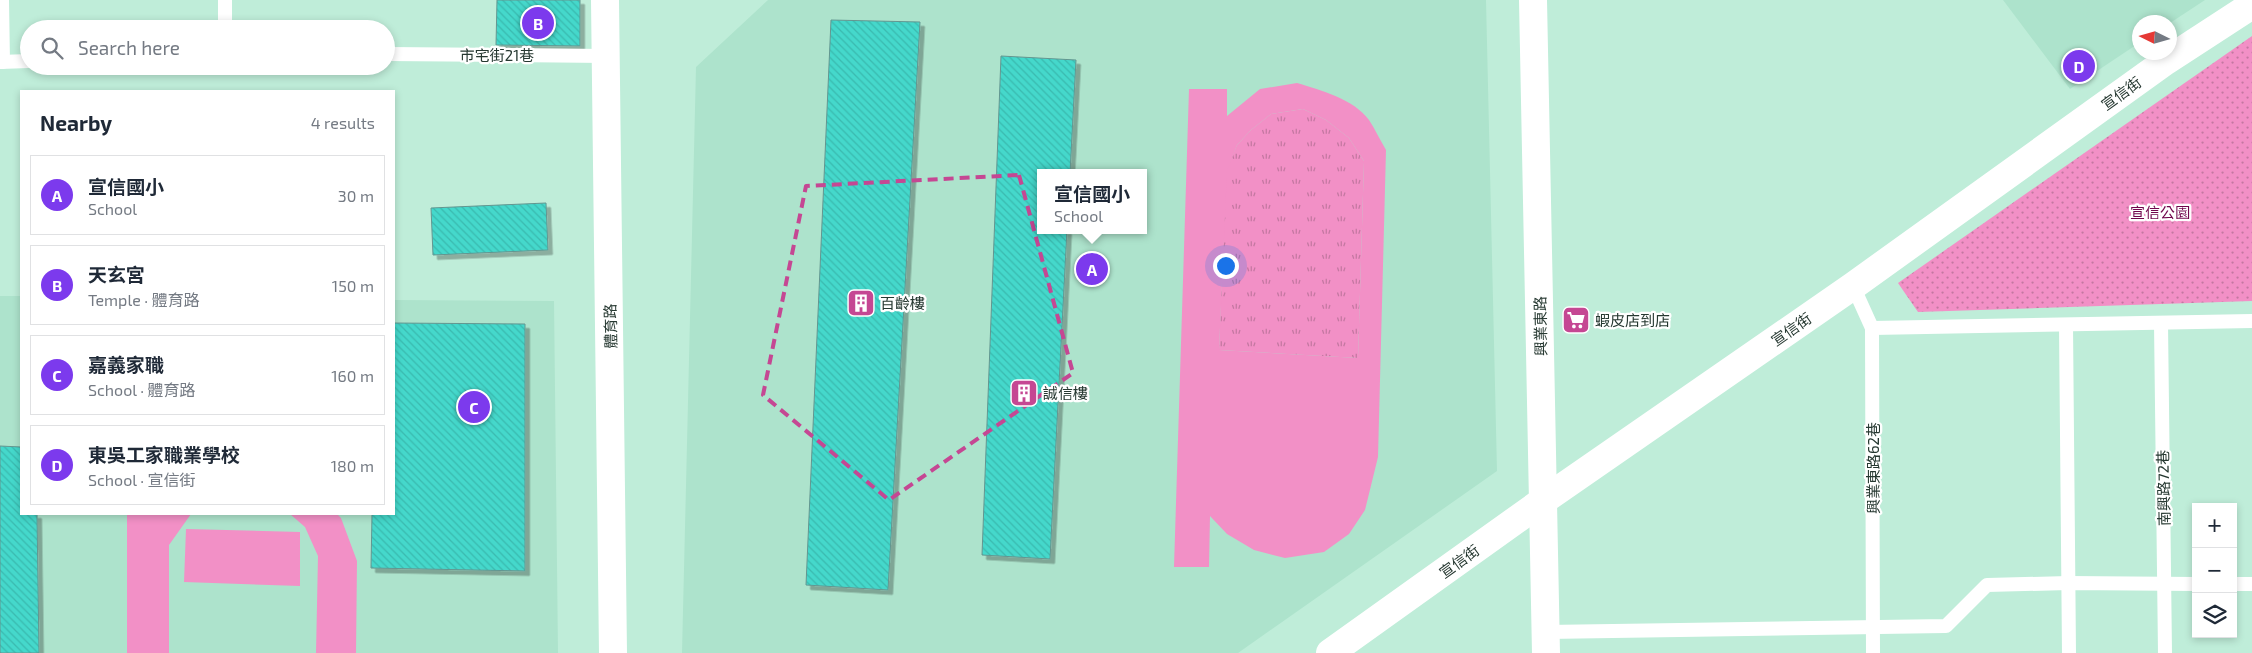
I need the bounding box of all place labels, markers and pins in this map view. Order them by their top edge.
pin: B [522,4,554,42]
pin: D [2063,47,2095,85]
pin: A [1076,250,1108,288]
building icon: 百齡樓 [846,288,876,318]
place label: 百齡樓 [880,294,925,312]
supermarket icon: 蝦皮店到店 [1561,305,1591,335]
place label: 蝦皮店到店 [1595,311,1670,329]
building icon: 誠信樓 [1009,378,1039,408]
place label: 誠信樓 [1043,384,1088,402]
pin: C [458,388,490,426]

